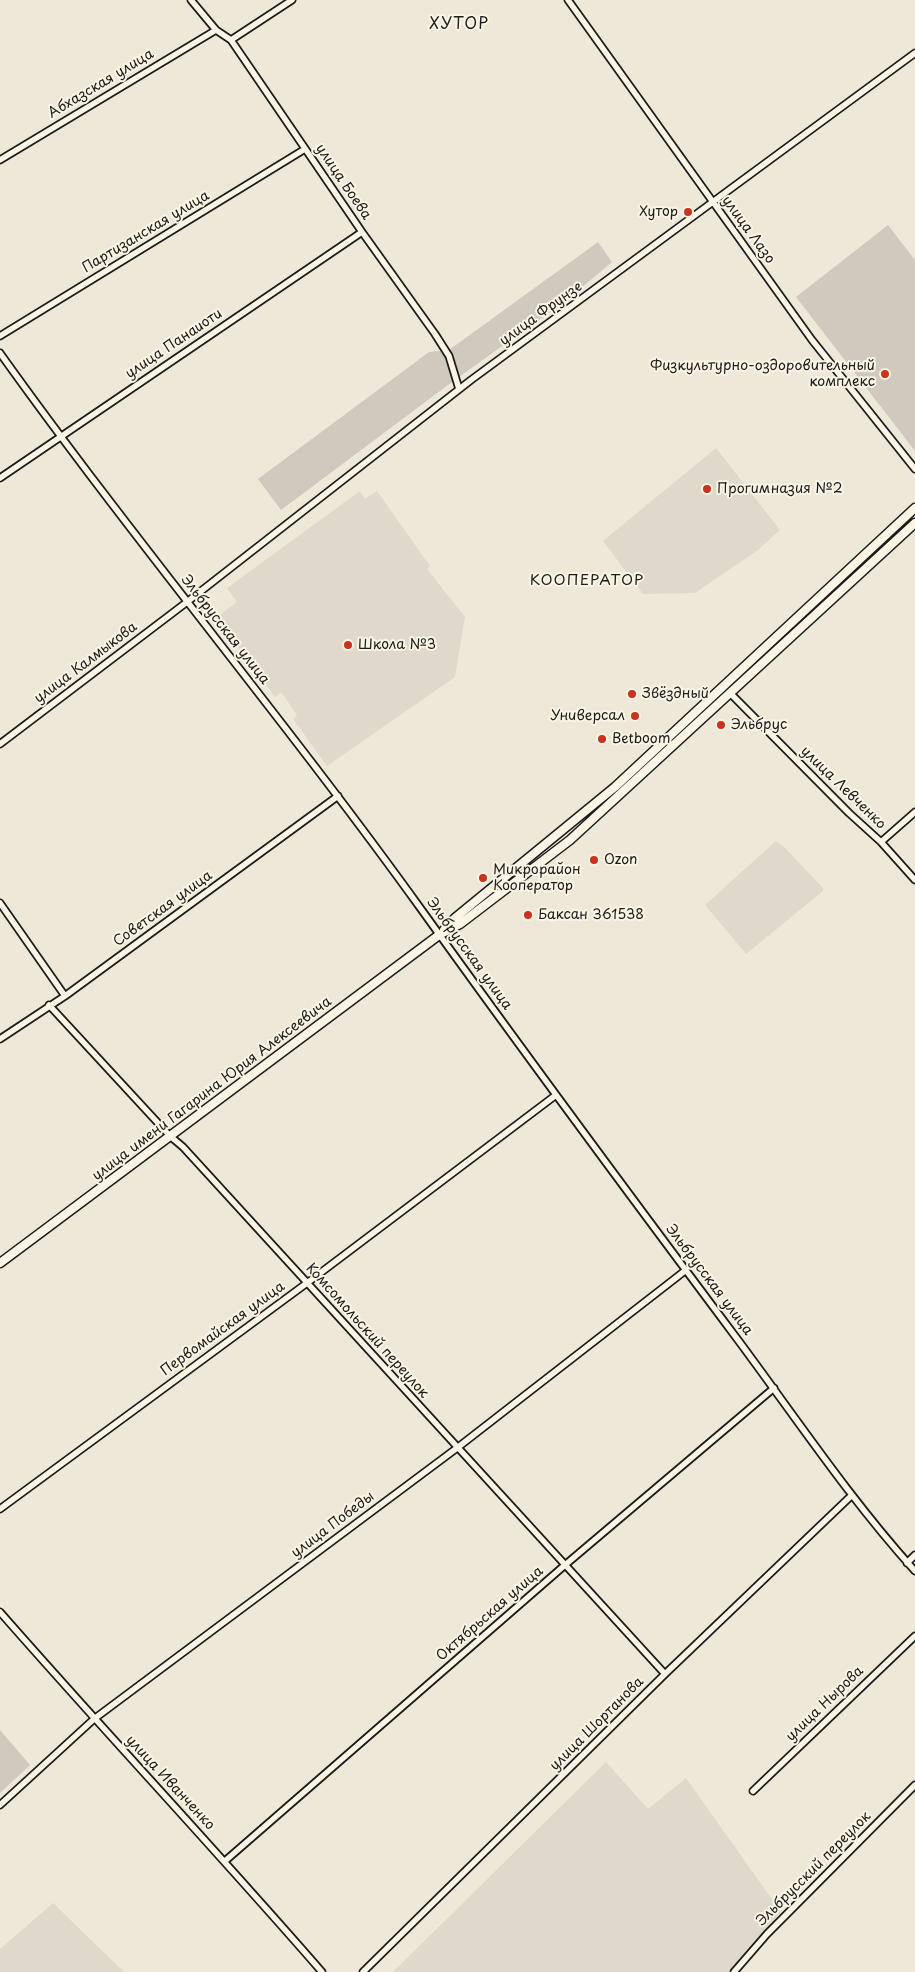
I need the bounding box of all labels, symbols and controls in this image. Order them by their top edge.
district label: ХУТОР [429,15,489,35]
street label: Абхазская улица [45,46,157,122]
street label: улица Боева [312,141,374,223]
street label: Партизанская улица [79,187,213,277]
street label: улица Лазо [718,193,778,267]
place label: Хутор [639,204,678,220]
marker: Хутор [682,206,694,218]
street label: улица Фрунзе [496,278,586,350]
street label: улица Панаиоти [122,305,226,383]
place label: Физкультурно-оздоровительный комплекс [650,358,875,391]
marker: Физкультурно-оздоровительный комплекс [879,368,891,380]
place label: Прогимназия №2 [717,481,843,497]
marker: Прогимназия №2 [701,483,713,495]
street label: Эльбрусская улица [177,572,273,688]
district label: КООПЕРАТОР [528,572,646,590]
street label: улица Калмыкова [31,619,141,707]
place label: Школа №3 [358,637,436,653]
marker: Школа №3 [342,639,354,651]
place label: Звёздный [642,686,709,702]
marker: Звёздный [626,688,638,700]
place label: Универсал [550,708,625,724]
marker: Универсал [629,710,641,722]
place label: Эльбрус [731,717,787,733]
marker: Эльбрус [715,719,727,731]
place label: Betboom [612,731,671,747]
marker: Betboom [596,733,608,745]
street label: улица Левченко [797,743,889,833]
place label: Ozon [604,852,637,868]
marker: Ozon [588,854,600,866]
place label: Микрорайон Кооператор [493,862,581,894]
street label: Советская улица [110,867,216,951]
marker: Микрорайон Кооператор [477,872,489,884]
street label: Эльбрусская улица [423,895,515,1013]
place label: Баксан 361538 [538,907,644,923]
marker: Баксан 361538 [522,909,534,921]
street label: улица имени Гагарина Юрия Алексеевича [89,993,335,1185]
street label: Эльбрусская улица [662,1221,756,1339]
street label: Комсомольский переулок [302,1260,432,1402]
street label: Первомайская улица [158,1278,288,1380]
street label: улица Победы [288,1488,378,1562]
street label: Октябрьская улица [433,1563,547,1665]
street label: улица Нырова [783,1663,867,1745]
street label: улица Шортанова [547,1674,647,1774]
street label: улица Иванченко [122,1732,218,1834]
street label: Эльбрусский переулок [753,1808,875,1930]

